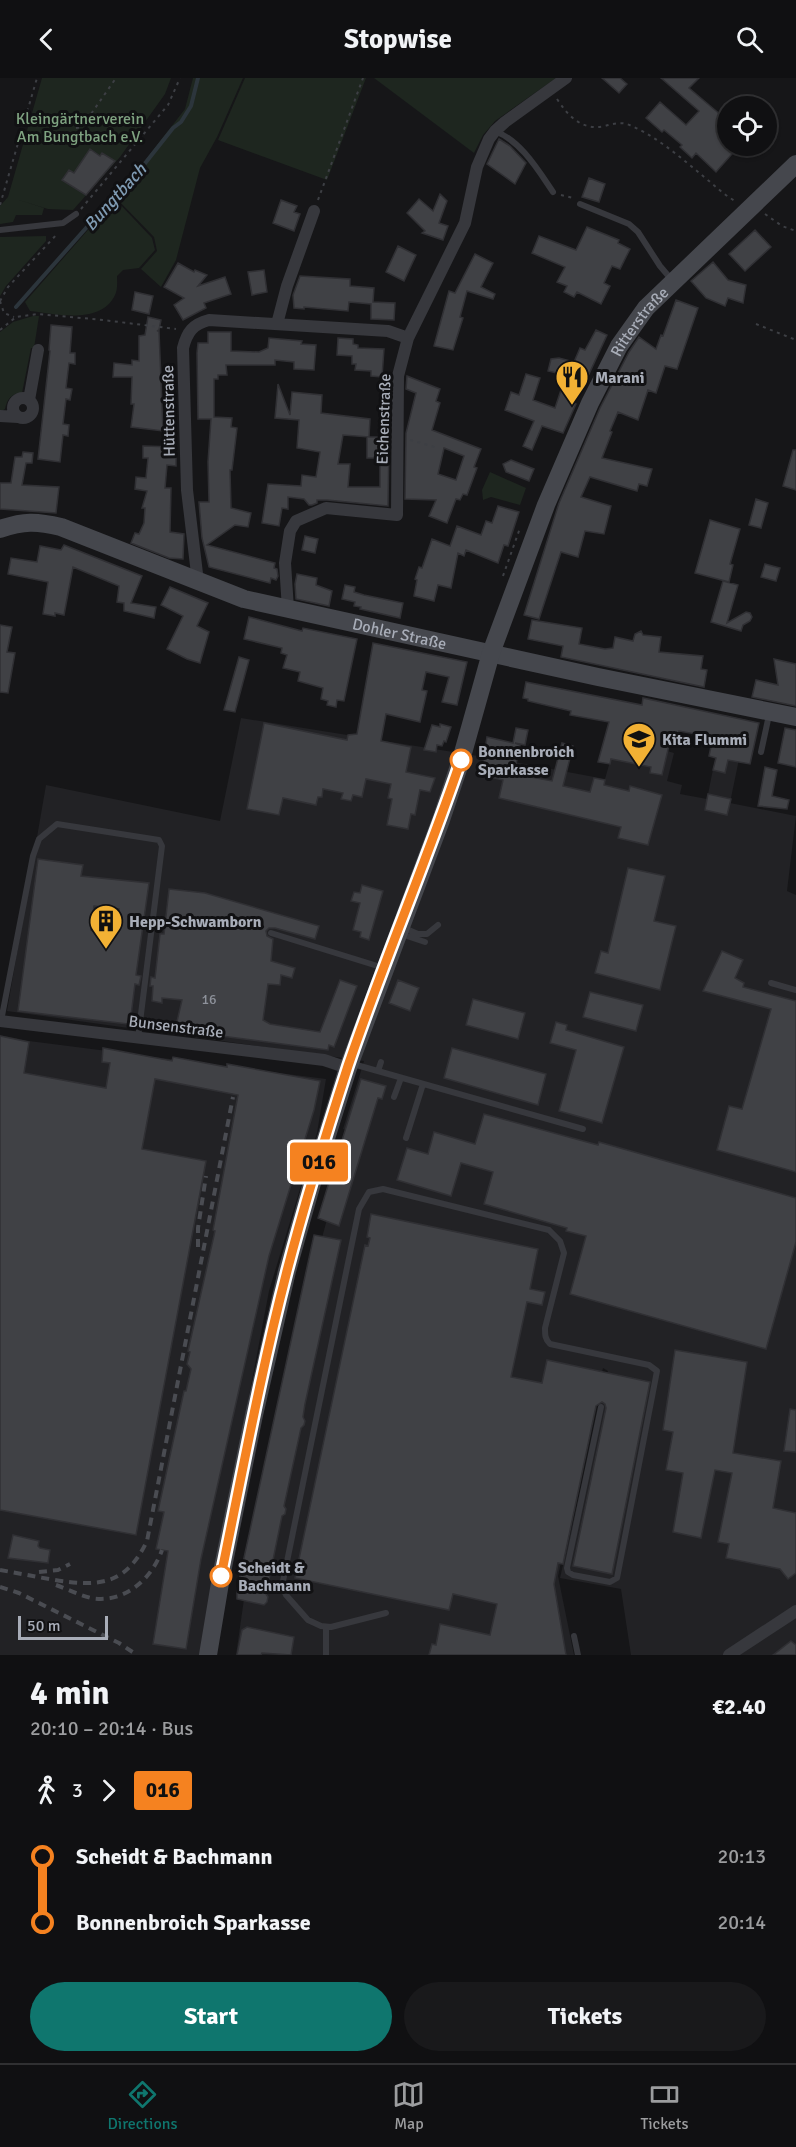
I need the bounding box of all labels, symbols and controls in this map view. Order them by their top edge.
icon: back [30,23,63,56]
text: Stopwise [344,23,452,56]
icon: search [733,23,766,56]
map controls [717,96,777,156]
button: locate [717,96,777,156]
park label: Kleingärtnerverein Am Bungtbach e.V. [16,109,144,147]
water label: Bungtbach [79,158,152,235]
street label: Ritterstraße [606,283,673,360]
restaurant icon: Marani [554,359,590,406]
street label: Hüttenstraße [158,365,180,457]
place label: Marani [595,368,644,388]
street label: Eichenstraße [372,373,396,465]
street label: Dohler Straße [350,614,448,654]
school or university icon: Kita Flummi [621,721,657,768]
place label: Kita Flummi [662,730,747,750]
place label: Bonnenbroich Sparkasse [478,742,575,780]
marker: Bonnenbroich Sparkasse [450,749,472,771]
building icon: Hepp-Schwamborn [88,903,124,950]
place label: Hepp-Schwamborn [129,912,262,932]
house number: 16 [201,991,217,1008]
street label: Bunsenstraße [127,1011,224,1043]
line badge: 016 [284,1142,354,1182]
text: 016 [302,1149,336,1175]
place label: Scheidt & Bachmann [238,1558,311,1596]
marker: Scheidt & Bachmann [210,1565,232,1587]
scale bar [18,1613,108,1640]
text: 50 m [27,1616,61,1636]
text: 4 min [30,1673,110,1714]
text: €2.40 [712,1693,766,1720]
text: 20:10 – 20:14 · Bus [30,1716,193,1741]
icon: walk [30,1774,63,1807]
icon: forward [92,1774,125,1807]
text: 016 [146,1777,180,1803]
text: 3 [72,1778,83,1803]
text: Scheidt & Bachmann [76,1843,273,1870]
text: 20:13 [717,1844,766,1869]
text: Bonnenbroich Sparkasse [76,1909,311,1936]
text: 20:14 [717,1910,766,1935]
button: Start [30,1982,392,2051]
button: Tickets [404,1982,766,2051]
tab: Directions [107,2078,177,2134]
tab: Map [392,2078,425,2134]
tab: Tickets [640,2078,688,2134]

